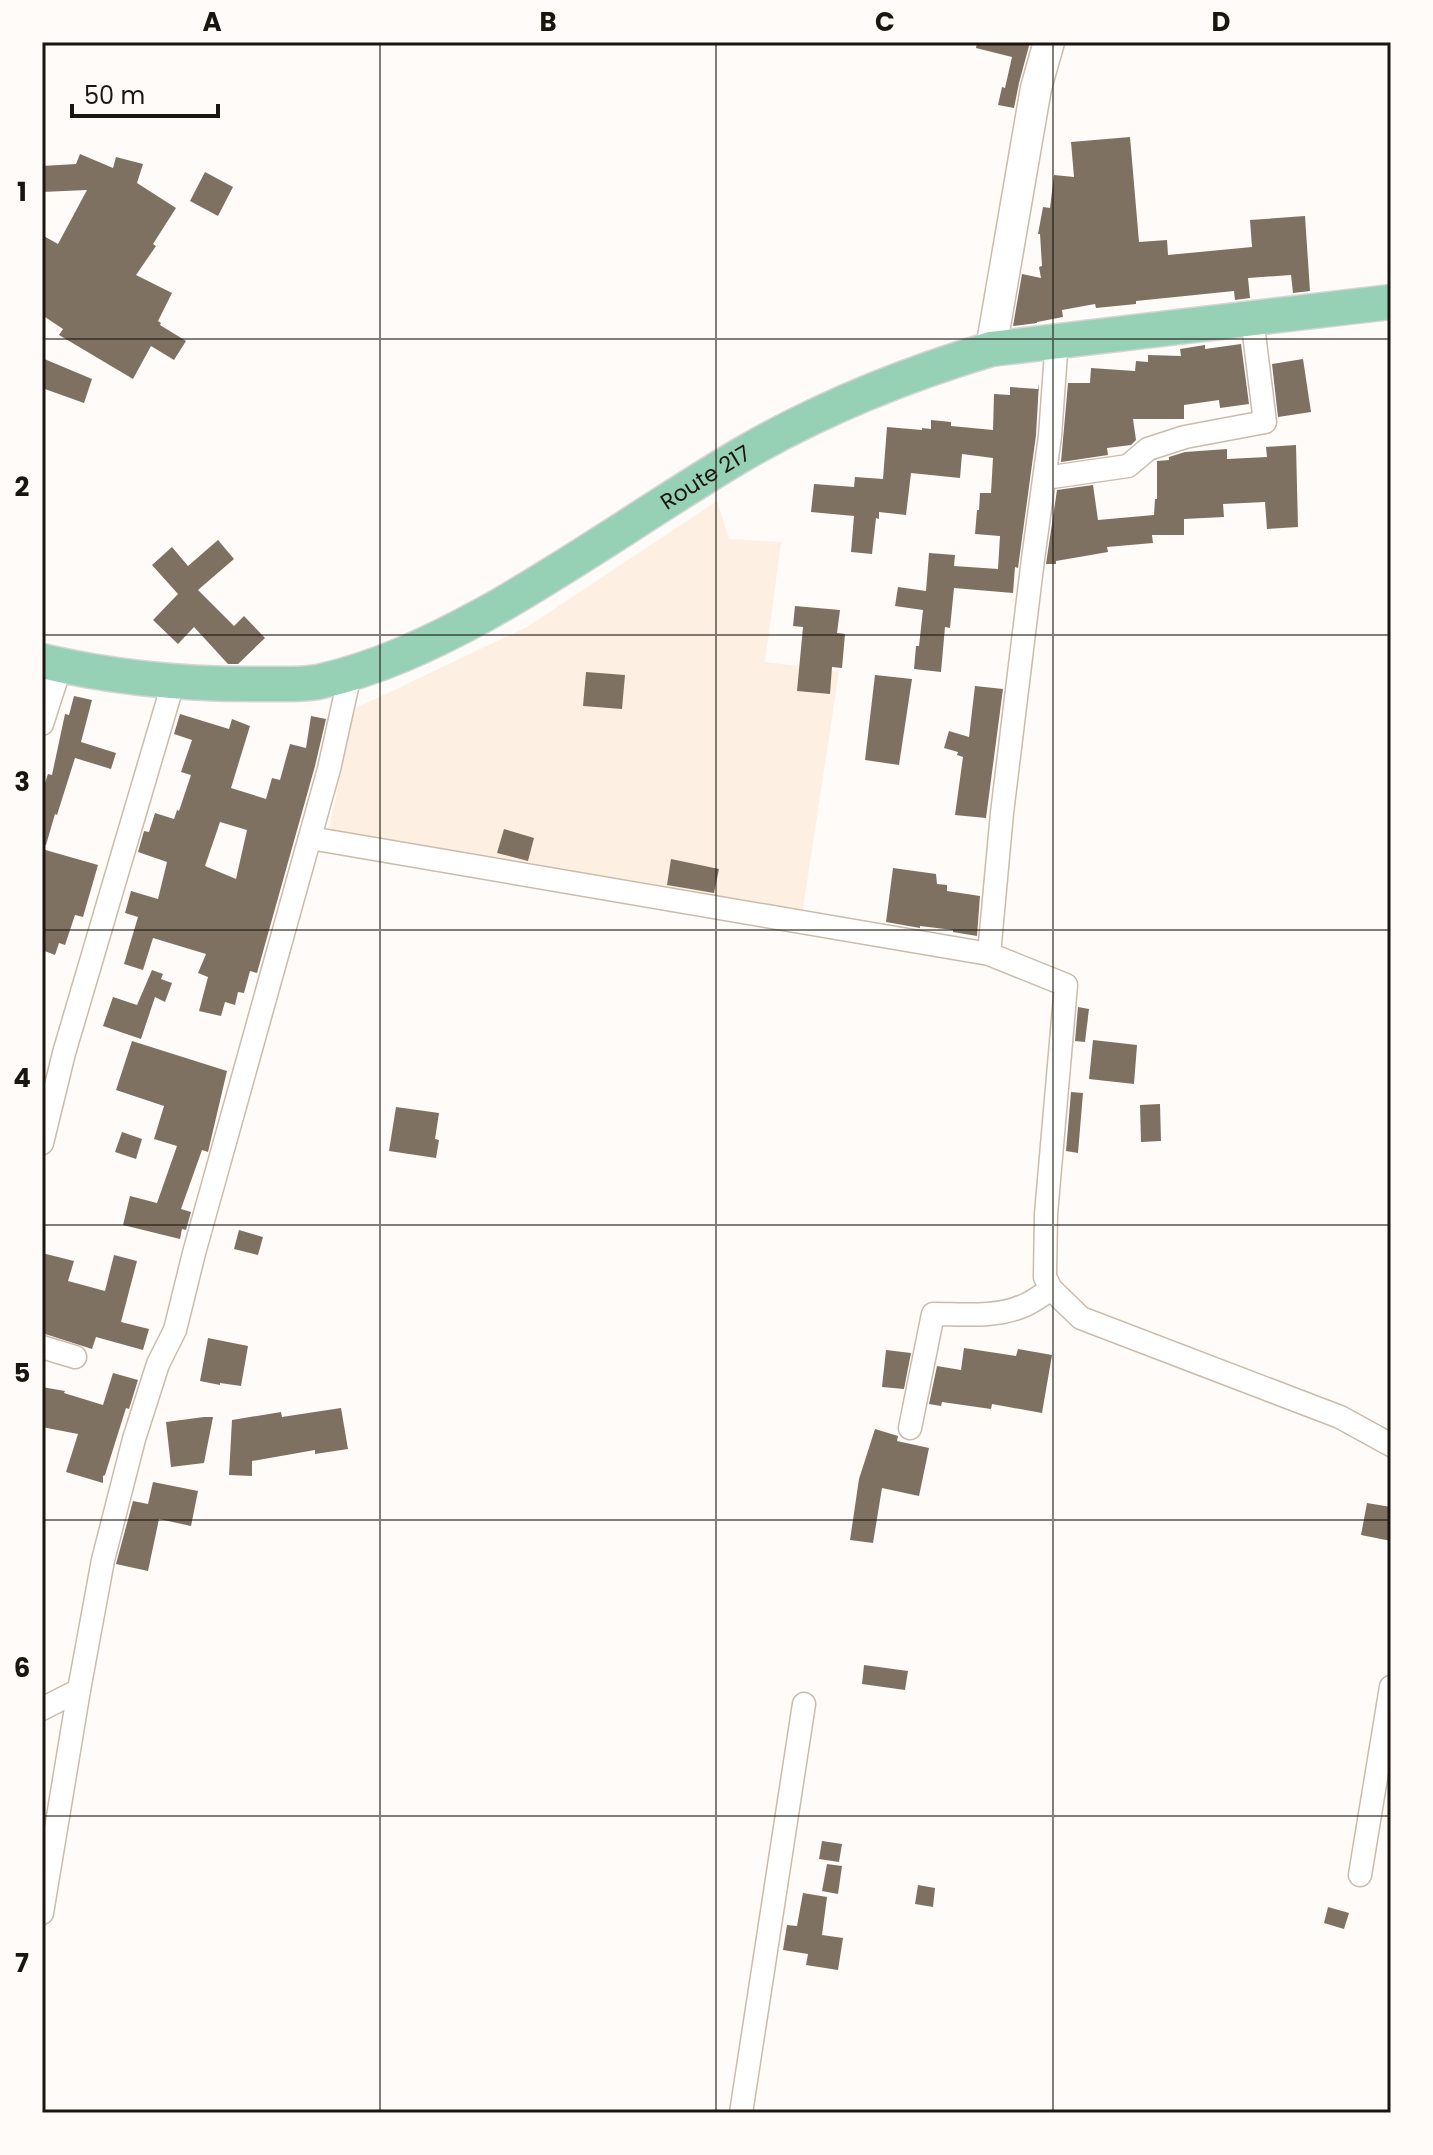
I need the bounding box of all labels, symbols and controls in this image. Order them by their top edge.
text: A [202,4,222,40]
text: B [539,4,557,40]
text: C [875,4,895,40]
text: D [1212,4,1231,40]
scale bar [72,68,218,118]
text: 50 m [84,79,145,112]
text: 1 [17,174,27,210]
street label: Route 217 [654,437,756,517]
text: 2 [15,469,30,505]
text: 3 [14,764,30,800]
text: 4 [13,1060,31,1096]
text: 5 [14,1355,30,1391]
text: 6 [14,1650,30,1686]
text: 7 [15,1945,29,1981]

